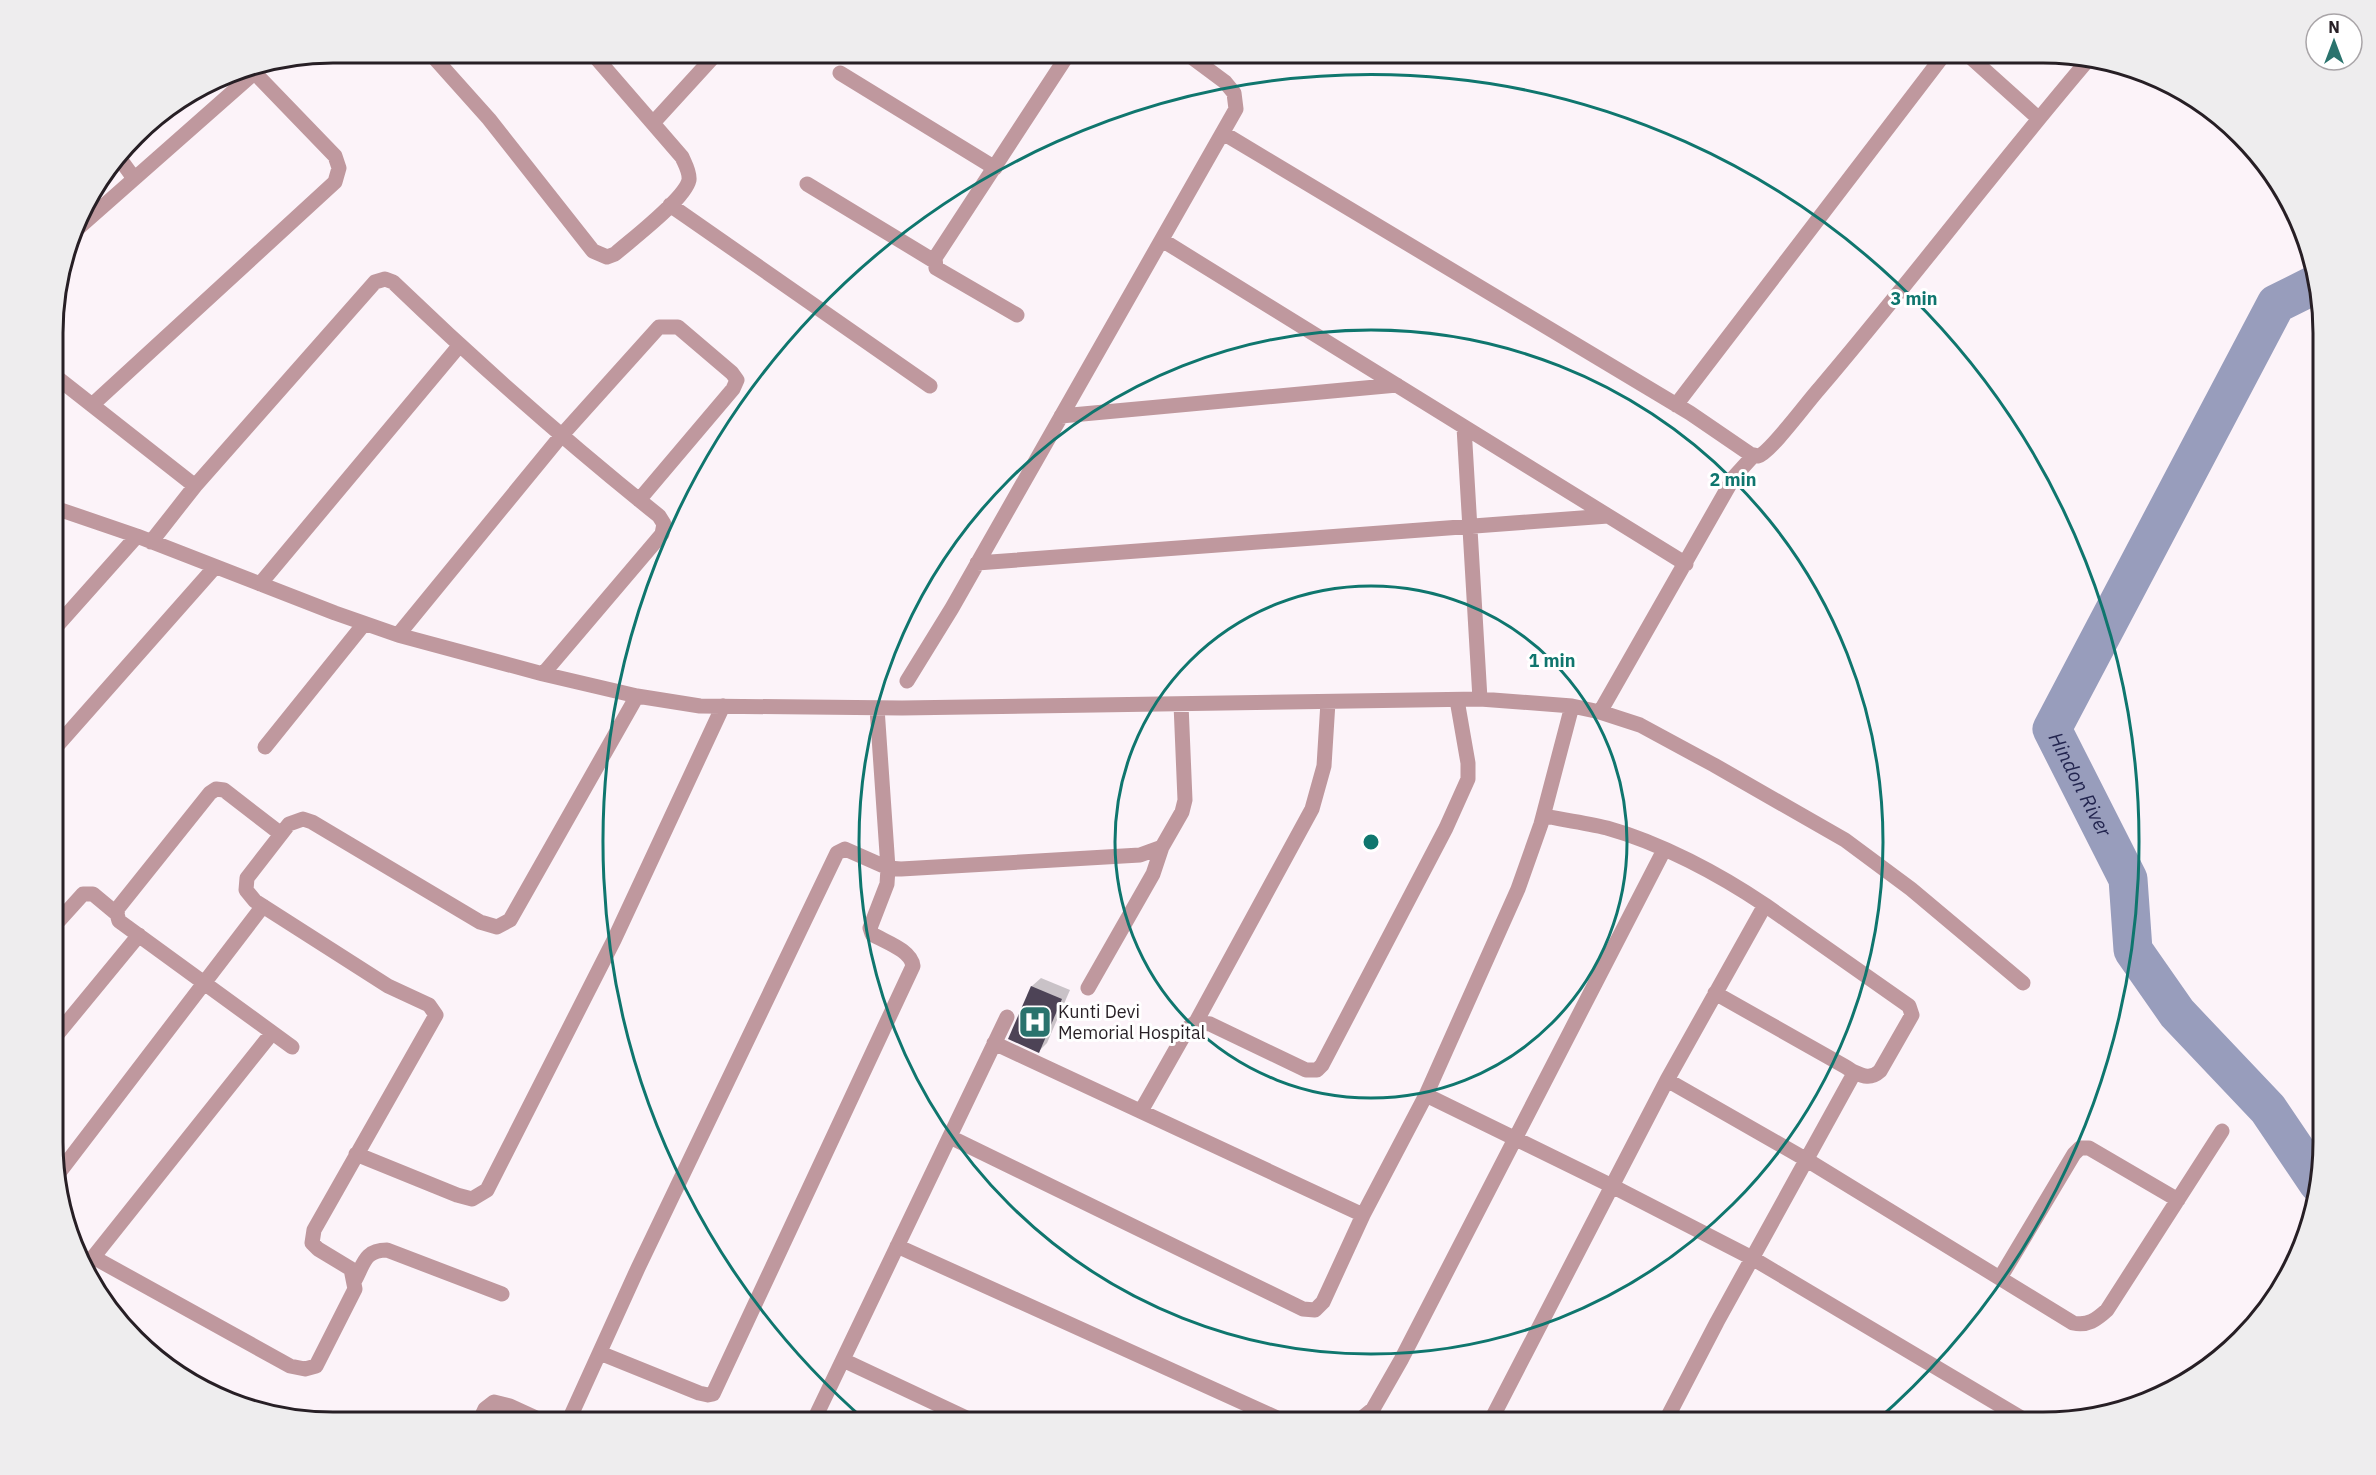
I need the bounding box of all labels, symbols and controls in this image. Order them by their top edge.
north arrow [2304,12,2364,72]
text: N [2328,17,2340,37]
text: 3 min [1890,287,1938,310]
text: 2 min [1709,468,1757,491]
text: 1 min [1528,649,1576,672]
water label: Hindon River [2043,727,2119,842]
centre of rings [1361,832,1381,852]
place label: Kunti Devi Memorial Hospital [1058,1000,1206,1044]
hospital icon: Kunti Devi Memorial Hospital [1017,1004,1053,1040]

